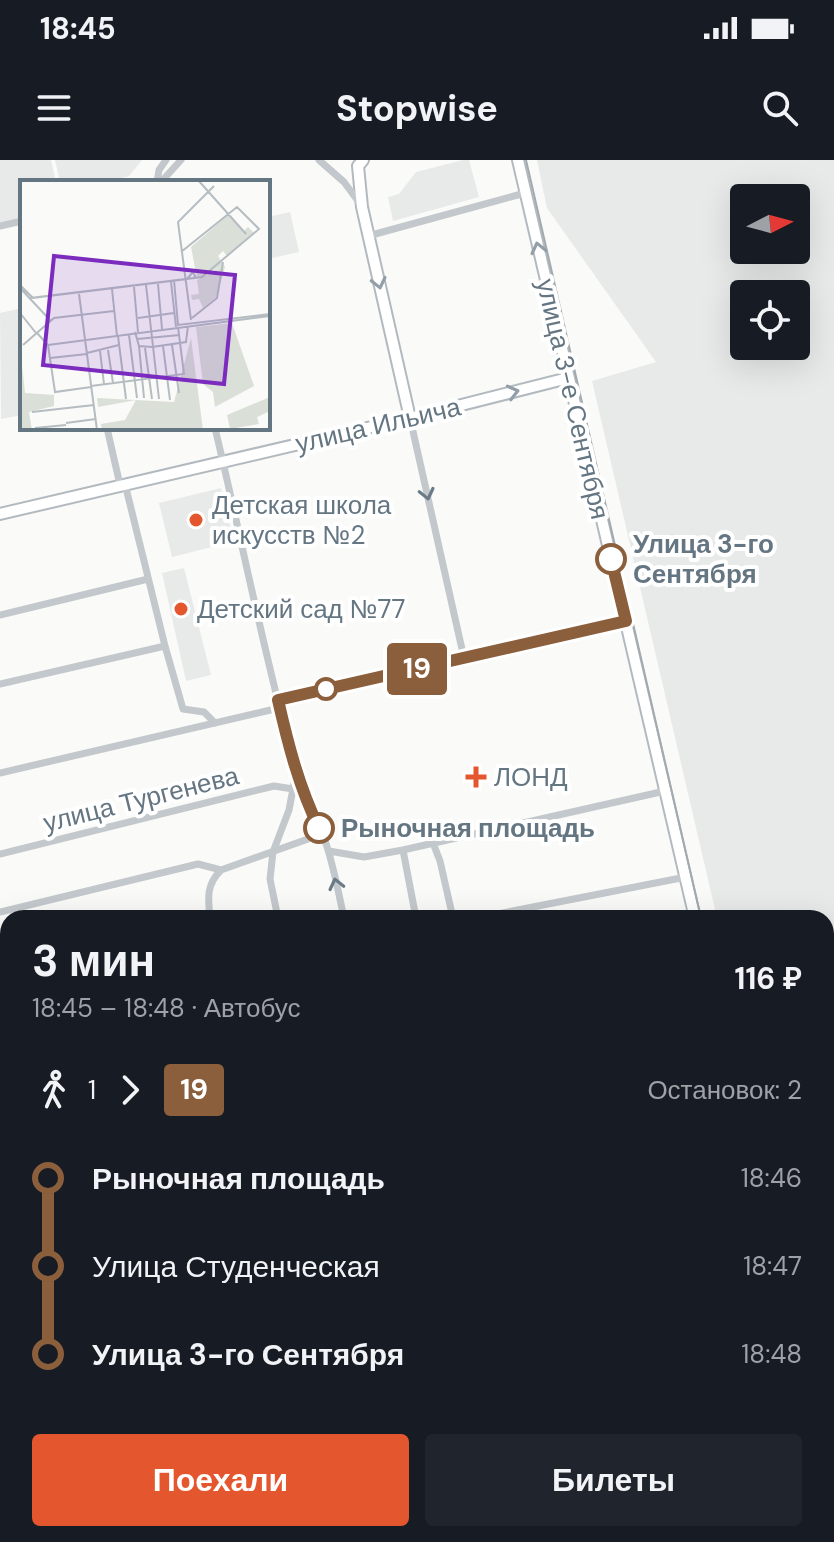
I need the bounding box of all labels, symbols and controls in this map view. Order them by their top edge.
text: 18:45 [40,9,116,48]
text: Stopwise [336,85,498,132]
icon: menu [32,86,76,130]
icon: search [758,86,802,130]
inset map [20,180,270,430]
north arrow [730,184,810,264]
map controls [730,184,810,360]
one-way arrow [530,241,547,255]
street label: улица 3-е Сентября [529,275,617,523]
one-way arrow [370,276,387,289]
button: locate [730,280,810,360]
one-way arrow [505,384,519,401]
street label: улица Ильича [292,389,464,460]
one-way arrow [418,486,435,500]
place label: Детская школа искусств №2 [212,488,392,552]
marker: Детская школа искусств №2 [187,511,205,529]
place label: Улица 3-го Сентября [633,527,774,591]
marker: Улица 3-го Сентября [596,544,626,574]
place label: Детский сад №77 [197,592,405,626]
marker: Детский сад №77 [172,600,190,618]
line badge: 19 [381,643,453,695]
text: 19 [403,650,431,687]
unlabelled marker [315,678,337,700]
street label: улица Тургенева [40,758,243,840]
place label: ЛОНД [494,760,568,794]
marker: ЛОНД [465,766,487,788]
place label: Рыночная площадь [341,811,595,845]
marker: Рыночная площадь [304,813,334,843]
one-way arrow [328,878,345,892]
text: 3 мин [32,932,155,990]
text: 116 ₽ [734,959,802,998]
text: 18:45 – 18:48 · Автобус [32,991,300,1025]
icon: walk [32,1068,76,1112]
icon: forward [108,1068,152,1112]
text: 19 [180,1071,208,1108]
text: 1 [88,1073,96,1107]
text: Остановок: 2 [647,1073,802,1107]
text: Рыночная площадь [92,1159,385,1198]
text: 18:46 [741,1161,802,1195]
text: Улица Студенческая [92,1247,380,1286]
text: 18:47 [743,1249,802,1283]
text: Улица 3-го Сентября [92,1335,404,1374]
text: 18:48 [741,1337,802,1371]
button: Поехали [32,1434,409,1526]
button: Билеты [425,1434,802,1526]

